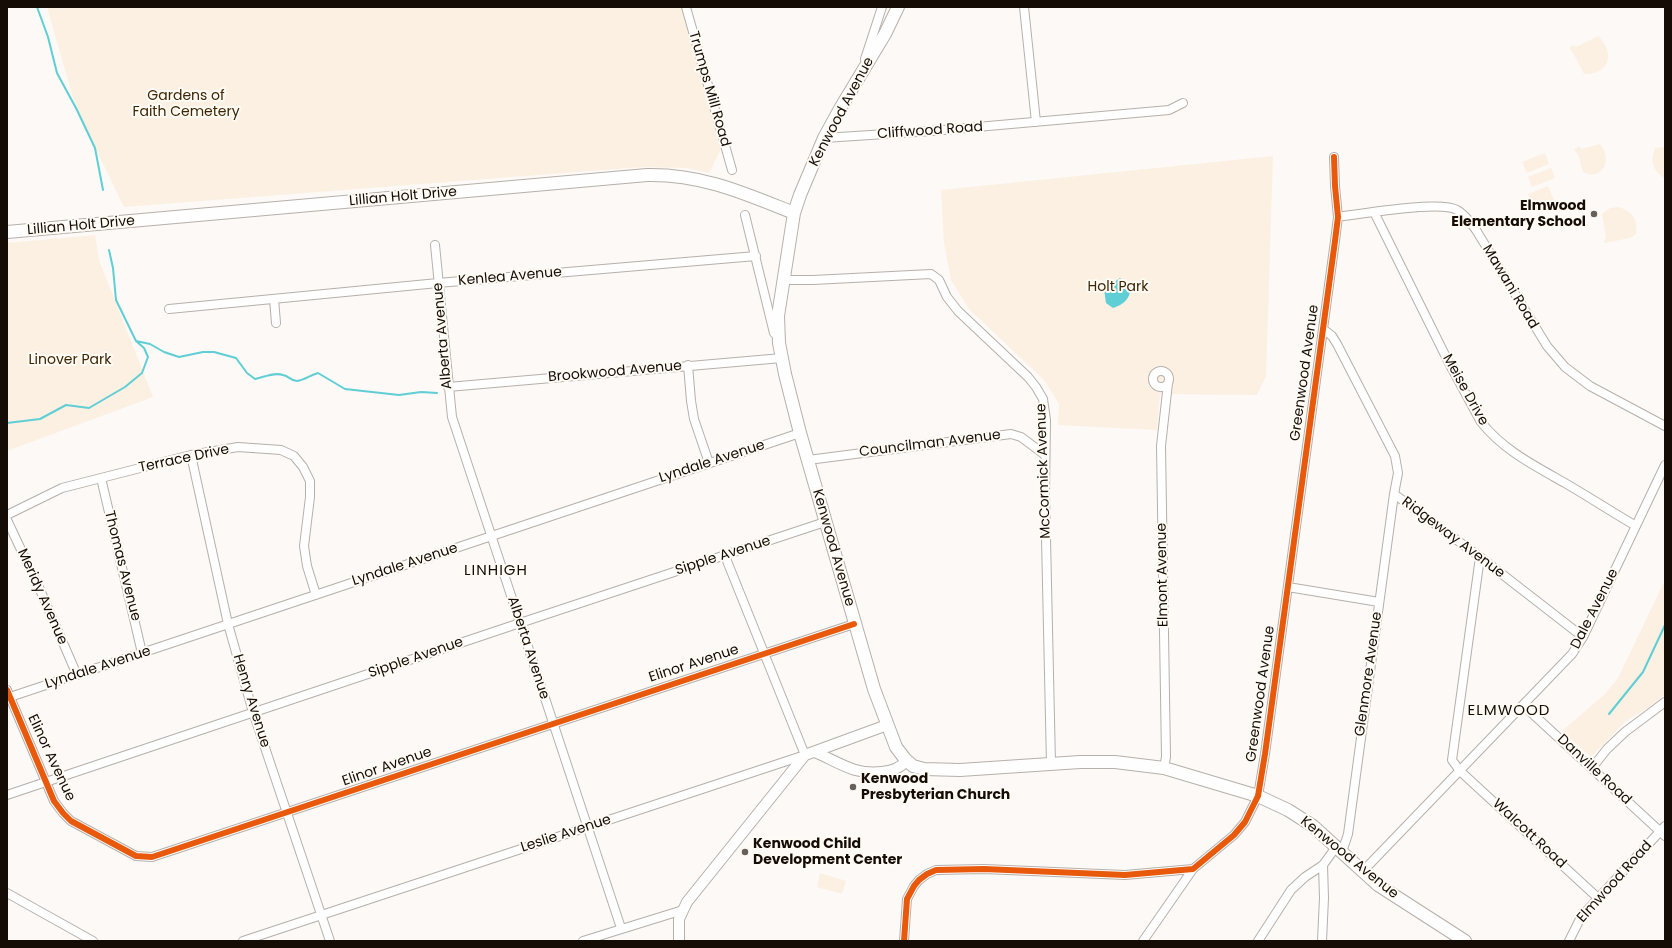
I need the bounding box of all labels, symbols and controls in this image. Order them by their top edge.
street label: Trumps Mill Road [684,29,734,149]
street label: Kenwood Avenue [806,55,878,169]
park label: Gardens of Faith Cemetery [132,88,240,120]
street label: Cliffwood Road [877,119,983,143]
street label: Lillian Holt Drive [348,184,458,210]
place label: Elmwood Elementary School [1451,198,1586,230]
marker: Elmwood Elementary School [1589,209,1599,219]
street label: Lillian Holt Drive [26,213,136,239]
street label: Mawani Road [1478,242,1542,332]
street label: Kenlea Avenue [458,264,562,290]
park label: Holt Park [1088,279,1148,295]
street label: Alberta Avenue [430,282,456,390]
street label: Greenwood Avenue [1287,304,1323,442]
street label: Meise Drive [1439,351,1491,429]
park label: Linover Park [29,352,111,368]
street label: Brookwood Avenue [547,358,683,386]
street label: McCormick Avenue [1033,403,1055,539]
street label: Councilman Avenue [858,427,1002,461]
street label: Lyndale Avenue [657,437,767,487]
street label: Terrace Drive [137,441,231,477]
street label: Kenwood Avenue [808,487,858,609]
street label: Ridgeway Avenue [1398,494,1508,582]
street label: Thomas Avenue [100,509,144,623]
street label: Elmont Avenue [1154,523,1172,627]
street label: Sipple Avenue [673,533,773,579]
street label: Lyndale Avenue [350,540,460,590]
street label: Meridy Avenue [13,547,71,647]
district label: LINHIGH [464,562,528,580]
street label: Dale Avenue [1568,566,1622,652]
street label: Alberta Avenue [503,594,553,702]
street label: Glenmore Avenue [1352,611,1386,737]
street label: Greenwood Avenue [1243,625,1279,763]
street label: Sipple Avenue [366,634,466,682]
street label: Elinor Avenue [647,642,741,686]
street label: Lyndale Avenue [43,643,153,693]
street label: Henry Avenue [229,652,273,750]
district label: ELMWOOD [1468,702,1550,720]
street label: Elinor Avenue [24,712,78,804]
street label: Danville Road [1553,731,1635,809]
street label: Elinor Avenue [340,744,434,790]
place label: Kenwood Presbyterian Church [861,771,1010,804]
marker: Kenwood Presbyterian Church [848,782,858,792]
street label: Walcott Road [1489,796,1569,872]
street label: Leslie Avenue [519,812,613,856]
street label: Kenwood Avenue [1297,813,1401,903]
place label: Kenwood Child Development Center [753,836,902,868]
street label: Elmwood Road [1574,838,1656,926]
marker: Kenwood Child Development Center [740,847,750,857]

